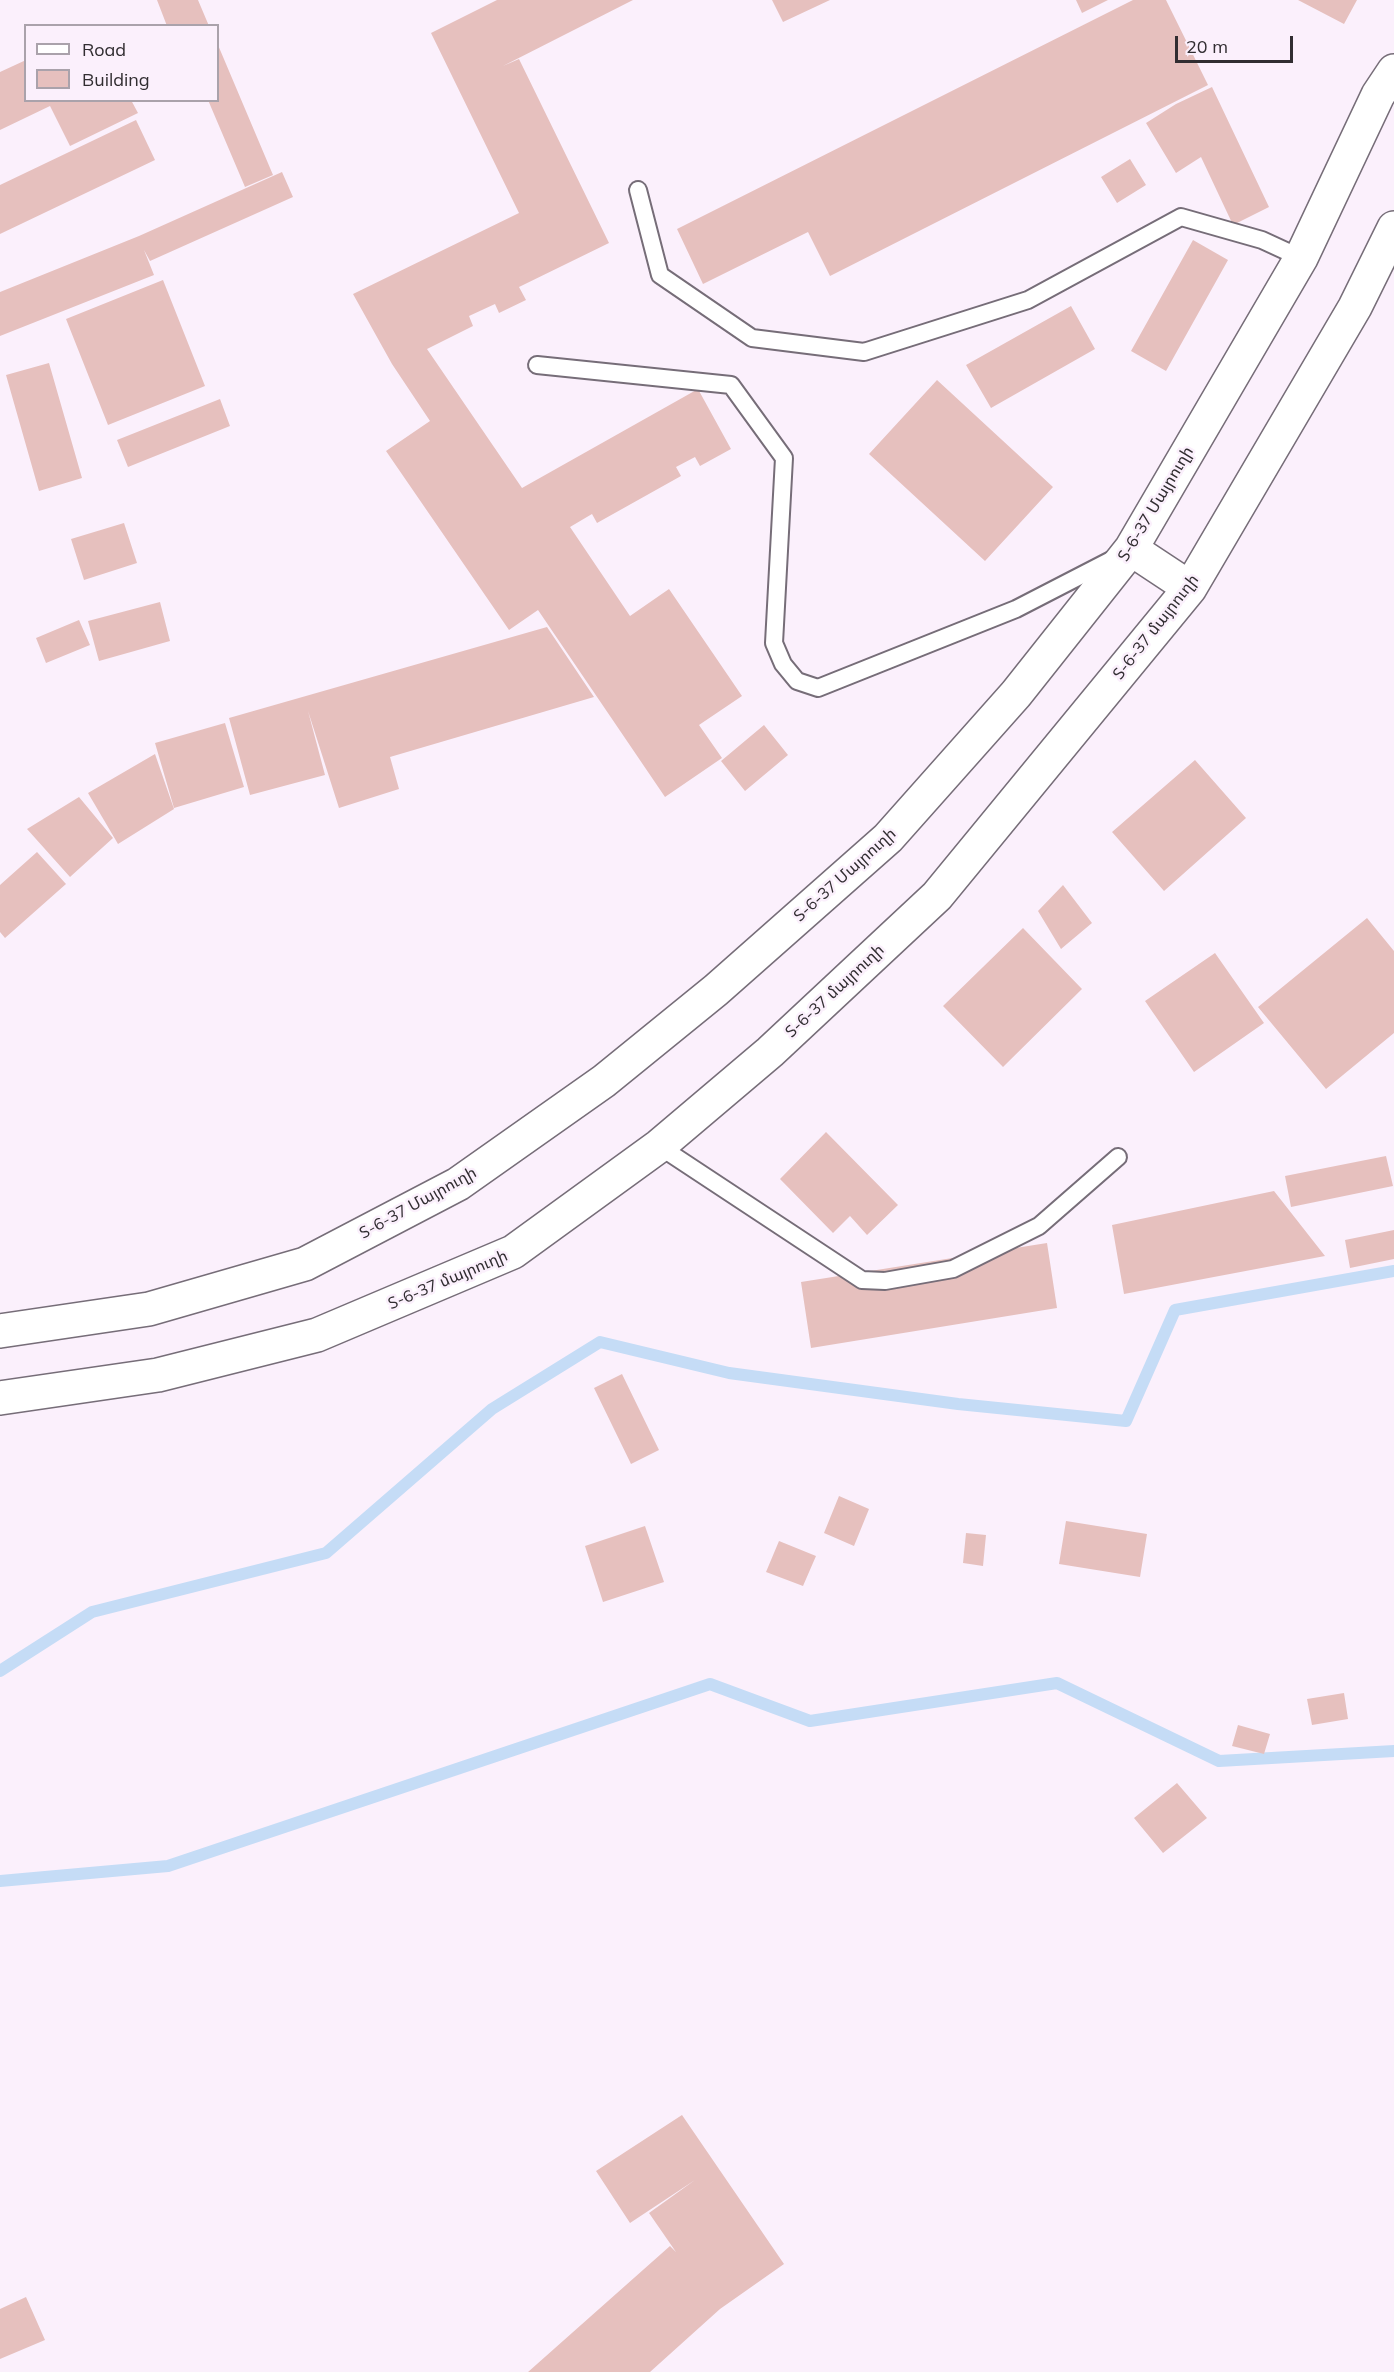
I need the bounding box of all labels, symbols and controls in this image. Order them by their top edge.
legend [24,24,219,102]
scale bar [1178,24,1296,62]
text: 20 m [1186,35,1228,58]
text: Road [82,38,126,61]
text: Building [82,68,150,91]
street label: Տ-6-37 Մայրուղի [1114,443,1198,565]
street label: Տ-6-37 մայրուղի [1109,571,1203,683]
street label: Տ-6-37 Մայրուղի [790,824,900,926]
street label: Տ-6-37 մայրուղի [782,940,888,1042]
street label: Տ-6-37 Մայրուղի [356,1163,480,1243]
street label: Տ-6-37 մայրուղի [385,1246,511,1314]

